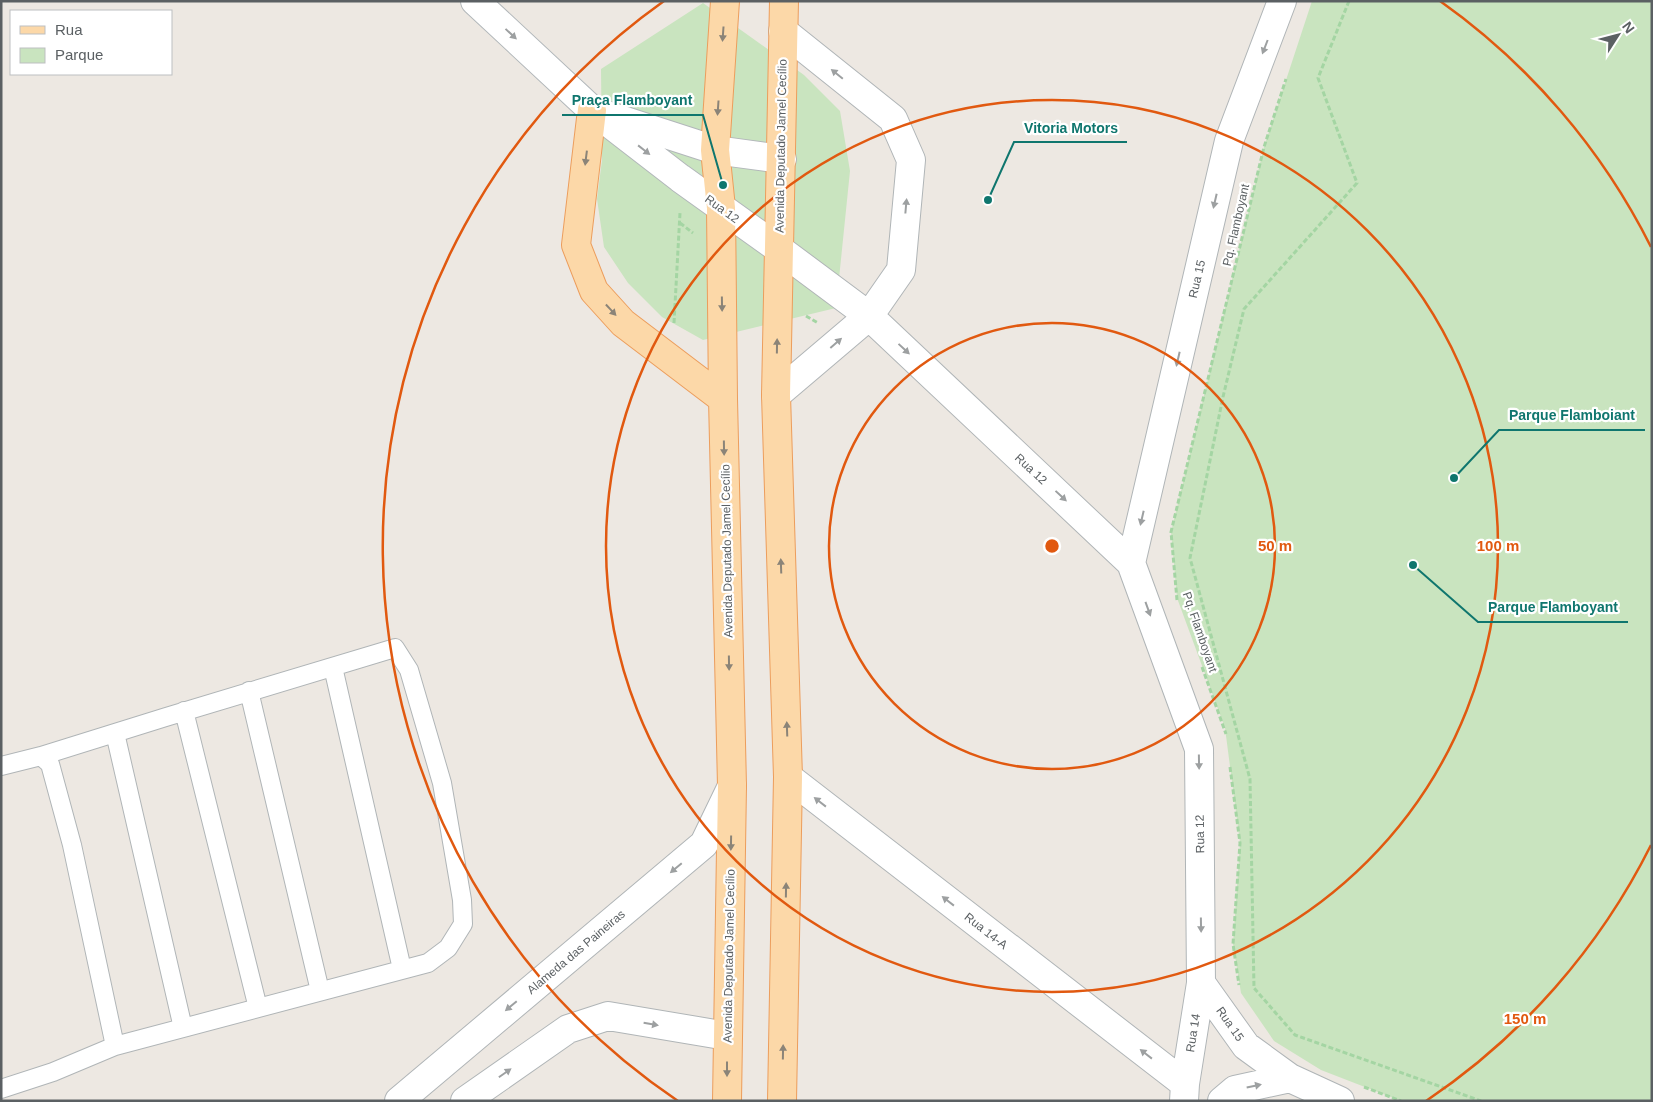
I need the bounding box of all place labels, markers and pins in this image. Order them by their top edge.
callout: Praça Flamboyant [562,86,703,115]
callout: Vitoria Motors [1014,113,1127,142]
callout: Parque Flamboiant [1499,401,1645,430]
centre of rings [1043,537,1061,555]
callout: Parque Flamboyant [1478,593,1628,622]

